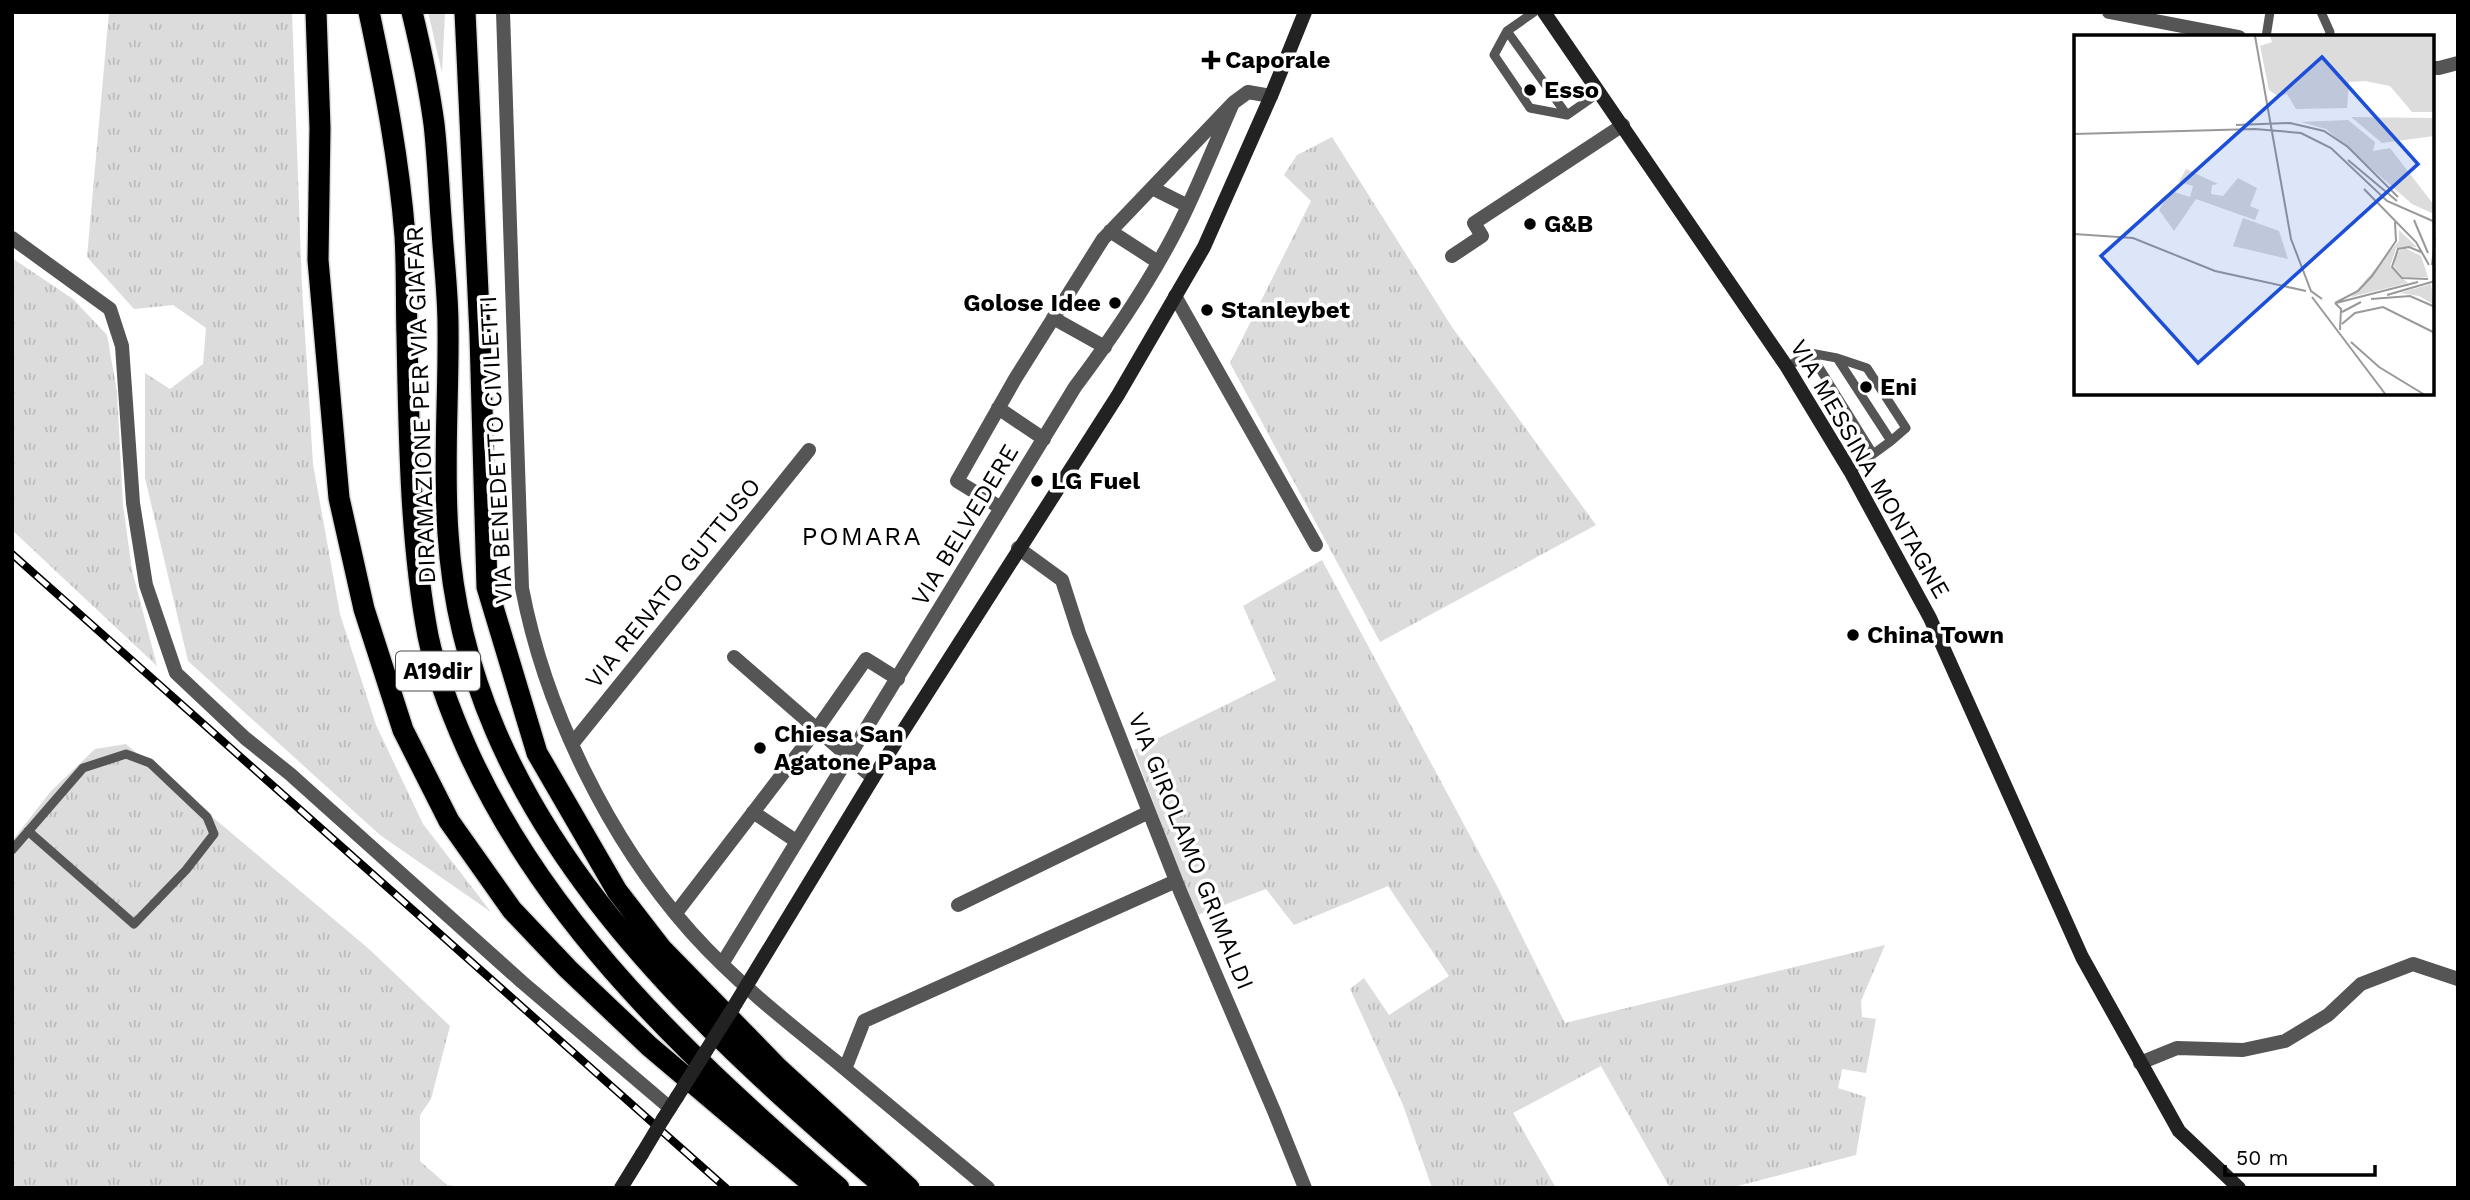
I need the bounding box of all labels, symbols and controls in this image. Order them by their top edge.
inset map [2074,35,2435,396]
place label: Caporale [1225,46,1331,74]
marker: Caporale [1203,52,1219,68]
place label: Esso [1544,76,1599,104]
marker: Esso [1522,82,1538,98]
place label: G&B [1544,210,1593,238]
marker: G&B [1522,216,1538,232]
street label: DIRAMAZIONE PER VIA GIAFAR [401,226,441,584]
place label: Golose Idee [963,289,1101,317]
street label: VIA BENEDETTO CIVILETTI [474,295,518,605]
marker: Golose Idee [1107,295,1123,311]
place label: Stanleybet [1221,296,1351,324]
marker: Stanleybet [1199,302,1215,318]
street label: VIA MESSINA MONTAGNE [1784,335,1956,603]
place label: Eni [1880,373,1917,401]
marker: Eni [1858,379,1874,395]
street label: VIA BELVEDERE [906,439,1024,611]
place label: LG Fuel [1051,467,1140,495]
street label: VIA RENATO GUTTUSO [580,472,766,694]
marker: LG Fuel [1029,473,1045,489]
district label: POMARA [801,521,923,551]
place label: China Town [1867,621,2004,649]
marker: China Town [1845,627,1861,643]
road number: A19dir [396,652,480,691]
street label: VIA GIROLAMO GRIMALDI [1123,708,1259,994]
place label: Chiesa San Agatone Papa [774,720,936,776]
marker: Chiesa San Agatone Papa [752,740,768,756]
scale bar [2225,1134,2376,1178]
text: 50 m [2236,1145,2288,1170]

